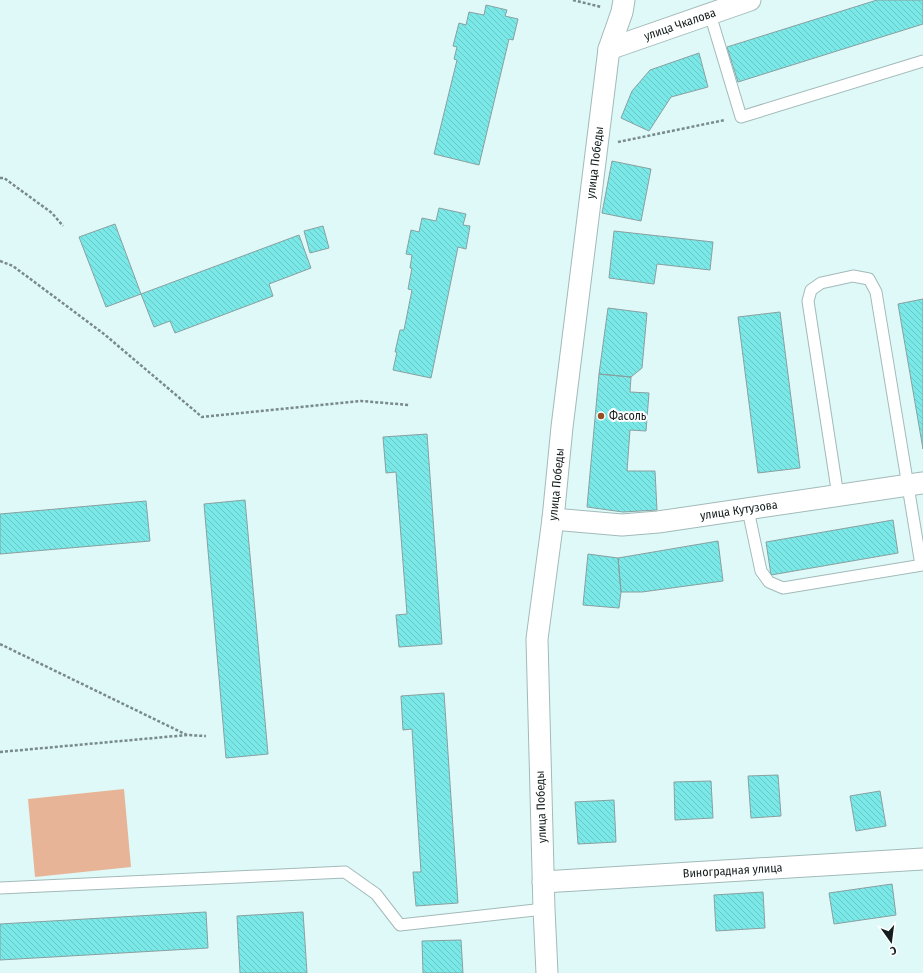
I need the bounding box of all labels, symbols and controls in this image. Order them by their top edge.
street label: улица Чкалова [642,5,718,43]
street label: улица Победы [583,126,606,200]
place label: Фасоль [609,409,647,423]
marker: Фасоль [596,411,606,421]
street label: улица Победы [546,448,567,521]
street label: улица Кутузова [699,497,779,523]
street label: улица Победы [533,771,549,843]
street label: Виноградная улица [682,861,783,881]
north arrow [871,921,911,961]
text: С [889,943,898,957]

